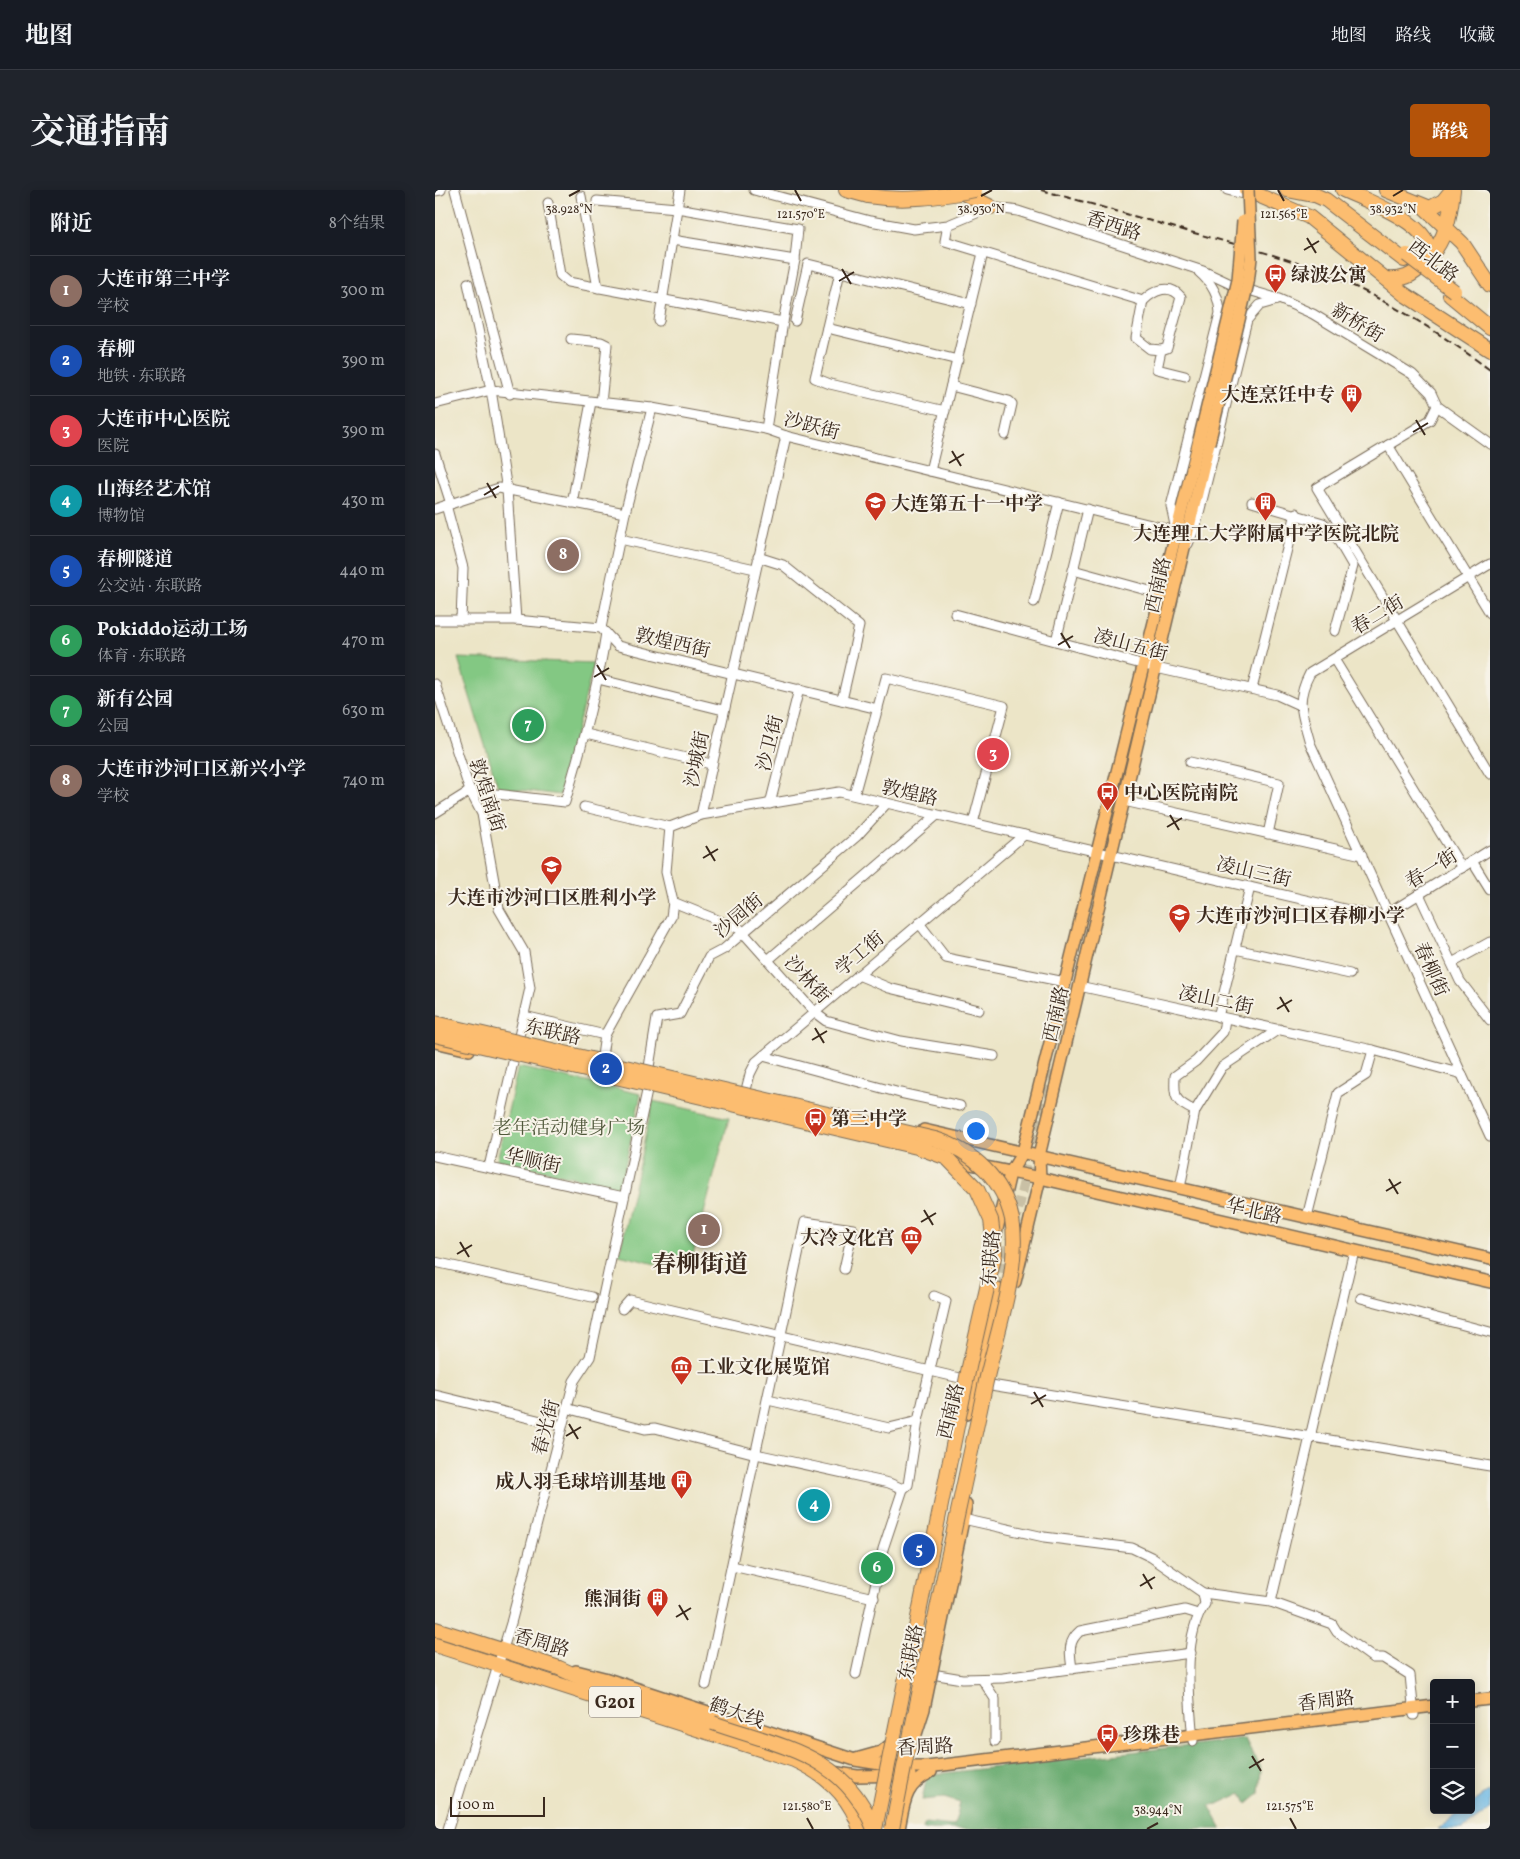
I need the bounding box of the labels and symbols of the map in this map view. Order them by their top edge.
text: 38.928°N [545,202,593,218]
text: 38.930°N [957,202,1005,218]
text: 38.932°N [1370,202,1417,218]
street label: 香西路 [1082,206,1145,248]
text: 121.570°E [777,207,825,223]
text: 121.565°E [1260,207,1308,223]
street label: 西北路 [1402,234,1463,289]
bus stop icon: 绿波公寓 [1263,262,1287,293]
place label: 绿波公寓 [1291,263,1367,289]
street label: 新桥街 [1326,298,1388,350]
building icon: 大连烹饪中专 [1339,382,1363,413]
place label: 大连烹饪中专 [1221,383,1335,409]
street label: 沙跃街 [781,407,842,447]
building icon: 大连理工大学附属中学医院北院 [1254,490,1278,521]
school or university icon: 大连第五十一中学 [863,491,887,522]
place label: 大连第五十一中学 [891,492,1043,518]
place label: 大连理工大学附属中学医院北院 [1133,522,1399,548]
pin: 8 [547,536,579,574]
street label: 西南路 [1140,555,1178,616]
street label: 春二街 [1347,590,1409,642]
street label: 敦煌西街 [633,623,713,665]
street label: 凌山五街 [1090,624,1171,668]
pin: 7 [512,706,544,744]
street label: 沙卫街 [751,713,790,774]
street label: 沙城街 [679,729,717,790]
pin: 3 [977,735,1009,773]
street label: 敦煌南街 [462,755,510,836]
street label: 敦煌路 [879,775,940,813]
bus stop icon: 中心医院南院 [1096,780,1120,811]
place label: 中心医院南院 [1124,781,1238,807]
street label: 春一街 [1401,844,1463,896]
street label: 凌山三街 [1214,852,1294,894]
school or university icon: 大连市沙河口区胜利小学 [540,854,564,885]
place label: 大连市沙河口区胜利小学 [447,886,657,912]
street label: 沙园街 [709,888,769,945]
school or university icon: 大连市沙河口区春柳小学 [1168,903,1192,934]
place label: 大连市沙河口区春柳小学 [1196,904,1405,930]
street label: 学工街 [830,926,890,983]
street label: 春柳街 [1407,938,1454,1001]
street label: 沙林街 [778,951,835,1010]
street label: 凌山二街 [1176,980,1255,1022]
street label: 西南路 [1038,984,1076,1045]
street label: 东联路 [522,1014,583,1052]
pin: 2 [590,1050,622,1088]
bus stop icon: 第三中学 [803,1106,827,1137]
place label: 第三中学 [831,1107,907,1133]
park label: 老年活动健身广场 [493,1116,645,1142]
your location [963,1118,989,1144]
street label: 华顺街 [502,1143,563,1181]
street label: 华北路 [1223,1193,1284,1231]
pin: 1 [688,1211,720,1249]
museum icon: 大冷文化宫 [899,1225,923,1256]
place label: 大冷文化宫 [800,1226,895,1252]
street label: 东联路 [977,1229,1007,1288]
district label: 春柳街道 [652,1249,748,1283]
museum icon: 工业文化展览馆 [669,1354,693,1385]
place label: 工业文化展览馆 [697,1355,830,1381]
street label: 西南路 [932,1381,971,1442]
street label: 春光街 [527,1397,567,1458]
building icon: 成人羽毛球培训基地 [670,1469,694,1500]
place label: 成人羽毛球培训基地 [495,1470,666,1496]
pin: 4 [798,1486,830,1524]
pin: 5 [903,1531,935,1569]
pin: 6 [861,1549,893,1587]
building icon: 熊洞街 [645,1586,669,1617]
place label: 熊洞街 [584,1587,641,1613]
street label: 东联路 [893,1622,931,1683]
street label: 香周路 [510,1624,572,1664]
road number: G201 [589,1686,641,1718]
street label: 香周路 [1296,1686,1356,1718]
street label: 鹤大线 [705,1692,768,1735]
bus stop icon: 珍珠巷 [1095,1722,1119,1753]
place label: 珍珠巷 [1123,1723,1180,1749]
street label: 香周路 [896,1734,954,1762]
scale bar [450,1794,545,1817]
text: 121.580°E [783,1799,831,1815]
text: 121.575°E [1266,1799,1314,1815]
text: 38.944°N [1134,1803,1182,1819]

